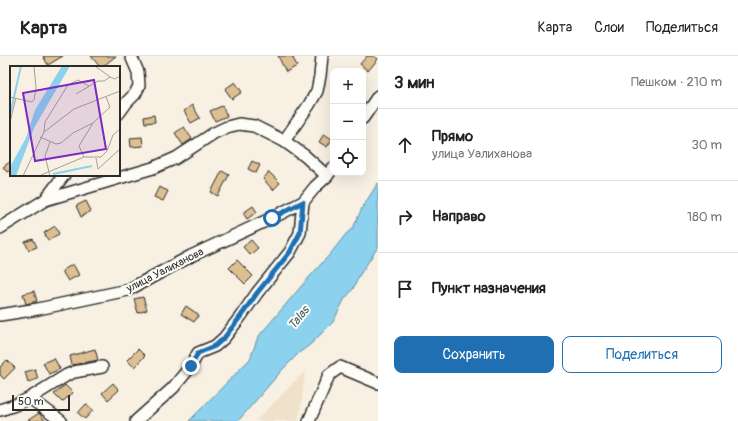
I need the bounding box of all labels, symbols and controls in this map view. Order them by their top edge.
text: Карта [20,16,67,40]
text: Карта [538,19,572,36]
text: Слои [594,19,624,36]
text: Поделиться [646,19,718,36]
inset map [10,66,120,176]
map controls [330,68,366,176]
button: + [330,68,366,104]
text: 3 мин [394,72,434,93]
text: Пешком · 210 m [631,74,722,90]
button: − [330,104,366,140]
text: Прямо [432,127,473,146]
icon: ahead [394,134,416,156]
text: 30 m [692,137,722,153]
button: locate [330,140,366,176]
text: улица Уалиханова [432,146,532,162]
icon: right [394,206,416,228]
text: Направо [432,207,486,226]
route start [263,209,281,227]
text: 180 m [687,209,722,225]
street label: улица Уалиханова [123,245,206,295]
icon: arrive [394,278,416,300]
text: Пункт назначения [432,279,546,298]
water label: Talas [285,302,314,333]
button: Сохранить [394,336,554,373]
button: Поделиться [562,336,722,373]
route end [182,357,200,375]
scale bar [12,393,70,412]
text: 50 m [18,395,44,408]

